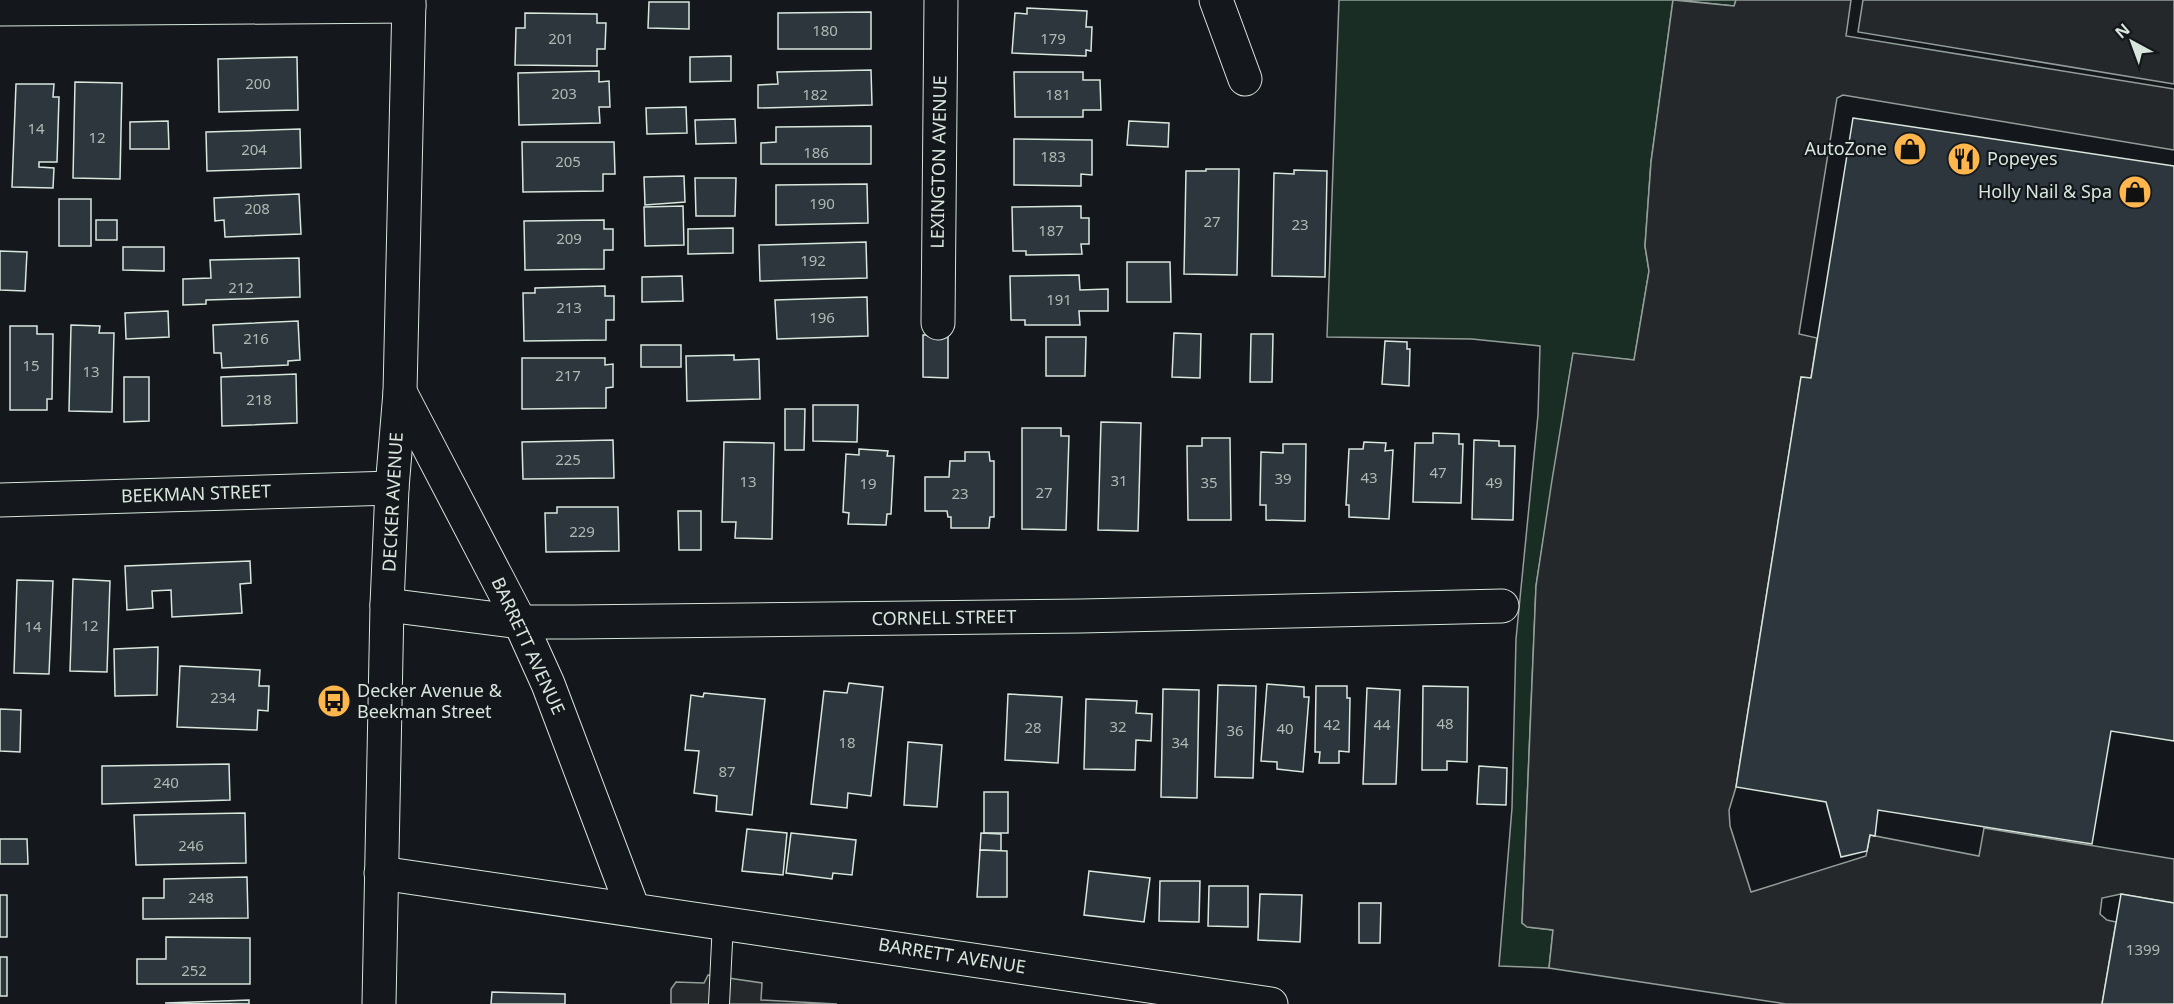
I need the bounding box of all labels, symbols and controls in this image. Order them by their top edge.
north arrow [2102,12,2162,72]
text: N [2110,18,2134,43]
house number: 180 [812,20,838,40]
house number: 201 [548,28,574,48]
house number: 179 [1040,28,1066,48]
house number: 200 [245,73,271,93]
street label: LEXINGTON AVENUE [924,75,952,249]
house number: 203 [551,83,577,103]
house number: 182 [802,84,828,104]
house number: 181 [1045,84,1071,104]
house number: 14 [27,118,45,138]
house number: 12 [88,127,106,147]
shop icon: AutoZone [1892,131,1928,167]
place label: AutoZone [1805,136,1887,160]
house number: 204 [241,139,267,159]
restaurant icon: Popeyes [1946,141,1982,177]
house number: 186 [803,142,829,162]
house number: 183 [1040,146,1066,166]
place label: Popeyes [1987,146,2058,170]
house number: 205 [555,151,581,171]
shop icon: Holly Nail & Spa [2117,174,2153,210]
place label: Holly Nail & Spa [1978,179,2112,203]
house number: 190 [809,193,835,213]
house number: 208 [244,198,270,218]
house number: 27 [1203,211,1221,231]
house number: 23 [1291,214,1309,234]
house number: 187 [1038,220,1064,240]
house number: 209 [556,228,582,248]
house number: 192 [800,250,826,270]
house number: 212 [228,277,254,297]
house number: 191 [1046,289,1072,309]
house number: 213 [556,297,582,317]
house number: 196 [809,307,835,327]
house number: 216 [243,328,269,348]
house number: 15 [22,355,40,375]
house number: 13 [82,361,100,381]
house number: 217 [555,365,581,385]
house number: 218 [246,389,272,409]
street label: DECKER AVENUE [376,431,408,572]
house number: 225 [555,449,581,469]
house number: 47 [1429,462,1447,482]
house number: 43 [1360,467,1378,487]
house number: 39 [1274,468,1292,488]
house number: 31 [1110,470,1128,490]
house number: 13 [739,471,757,491]
house number: 35 [1200,472,1218,492]
house number: 49 [1485,472,1503,492]
house number: 19 [859,473,877,493]
street label: BEEKMAN STREET [121,478,271,508]
house number: 27 [1035,482,1053,502]
house number: 23 [951,483,969,503]
house number: 229 [569,521,595,541]
street label: BARRETT AVENUE [487,573,571,718]
street label: CORNELL STREET [871,604,1016,630]
house number: 12 [81,615,99,635]
house number: 14 [24,616,42,636]
place label: Decker Avenue & Beekman Street [357,678,503,723]
bus stop icon: Decker Avenue & Beekman Street [316,683,352,719]
house number: 234 [210,687,236,707]
house number: 48 [1436,713,1454,733]
house number: 42 [1323,714,1341,734]
house number: 44 [1373,714,1391,734]
house number: 32 [1109,716,1127,736]
house number: 28 [1024,717,1042,737]
house number: 40 [1276,718,1294,738]
house number: 36 [1226,720,1244,740]
house number: 18 [838,732,856,752]
house number: 34 [1171,732,1189,752]
house number: 87 [718,761,736,781]
house number: 240 [153,772,179,792]
house number: 246 [178,835,204,855]
house number: 248 [188,887,214,907]
street label: BARRETT AVENUE [877,931,1028,979]
house number: 1399 [2126,939,2160,959]
house number: 252 [181,960,207,980]

